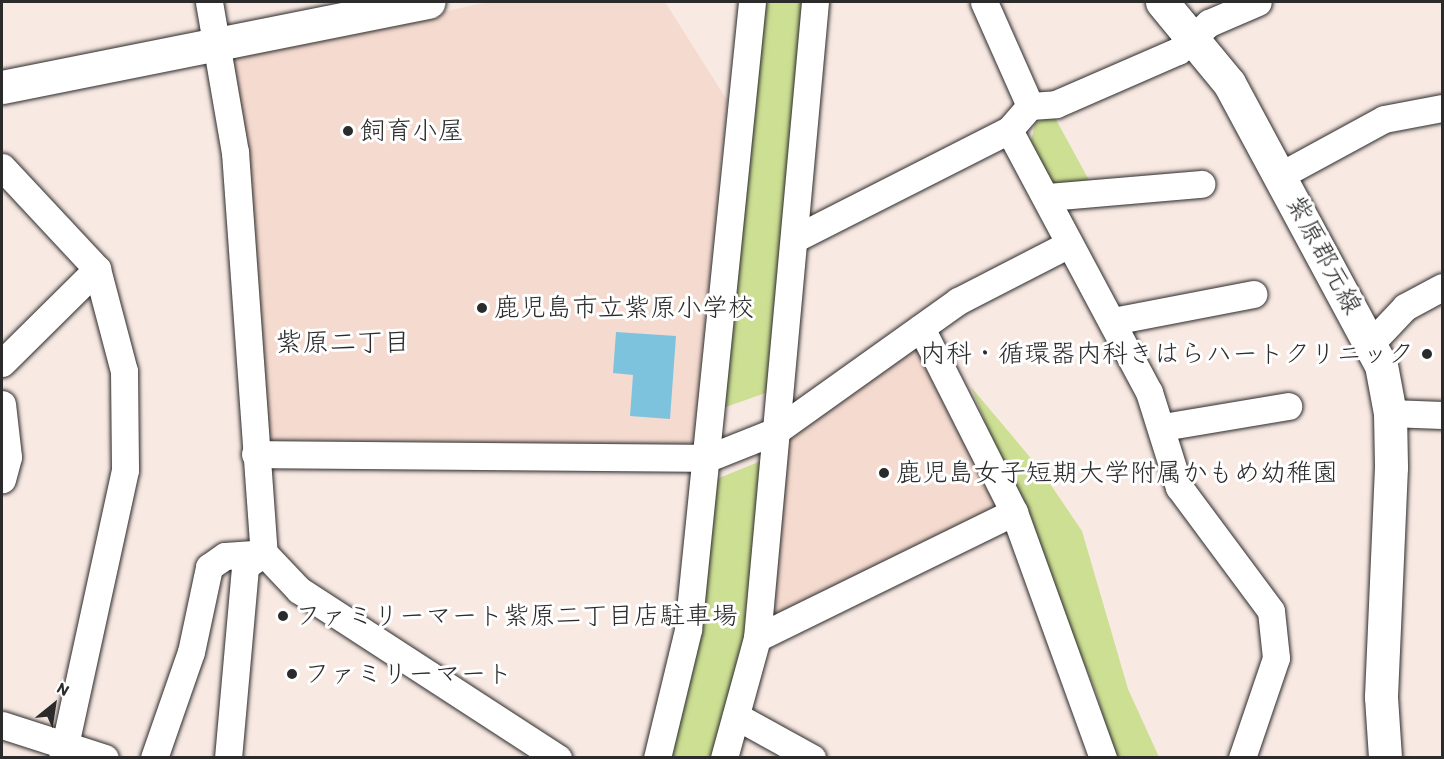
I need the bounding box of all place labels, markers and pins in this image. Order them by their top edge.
place label: 飼育小屋 [360,115,464,147]
marker: 飼育小屋 [341,124,355,138]
place label: 鹿児島市立紫原小学校 [494,292,754,324]
marker: 鹿児島市立紫原小学校 [475,301,489,315]
place label: 内科・循環器内科きはらハートクリニック [920,338,1414,370]
marker: 内科・循環器内科きはらハートクリニック [1418,345,1436,363]
place label: 鹿児島女子短期大学附属かもめ幼稚園 [896,457,1338,489]
marker: 鹿児島女子短期大学附属かもめ幼稚園 [877,466,891,480]
place label: ファミリーマート紫原二丁目店駐車場 [295,600,737,632]
marker: ファミリーマート紫原二丁目店駐車場 [276,609,290,623]
place label: ファミリーマート [304,658,512,690]
marker: ファミリーマート [285,667,299,681]

